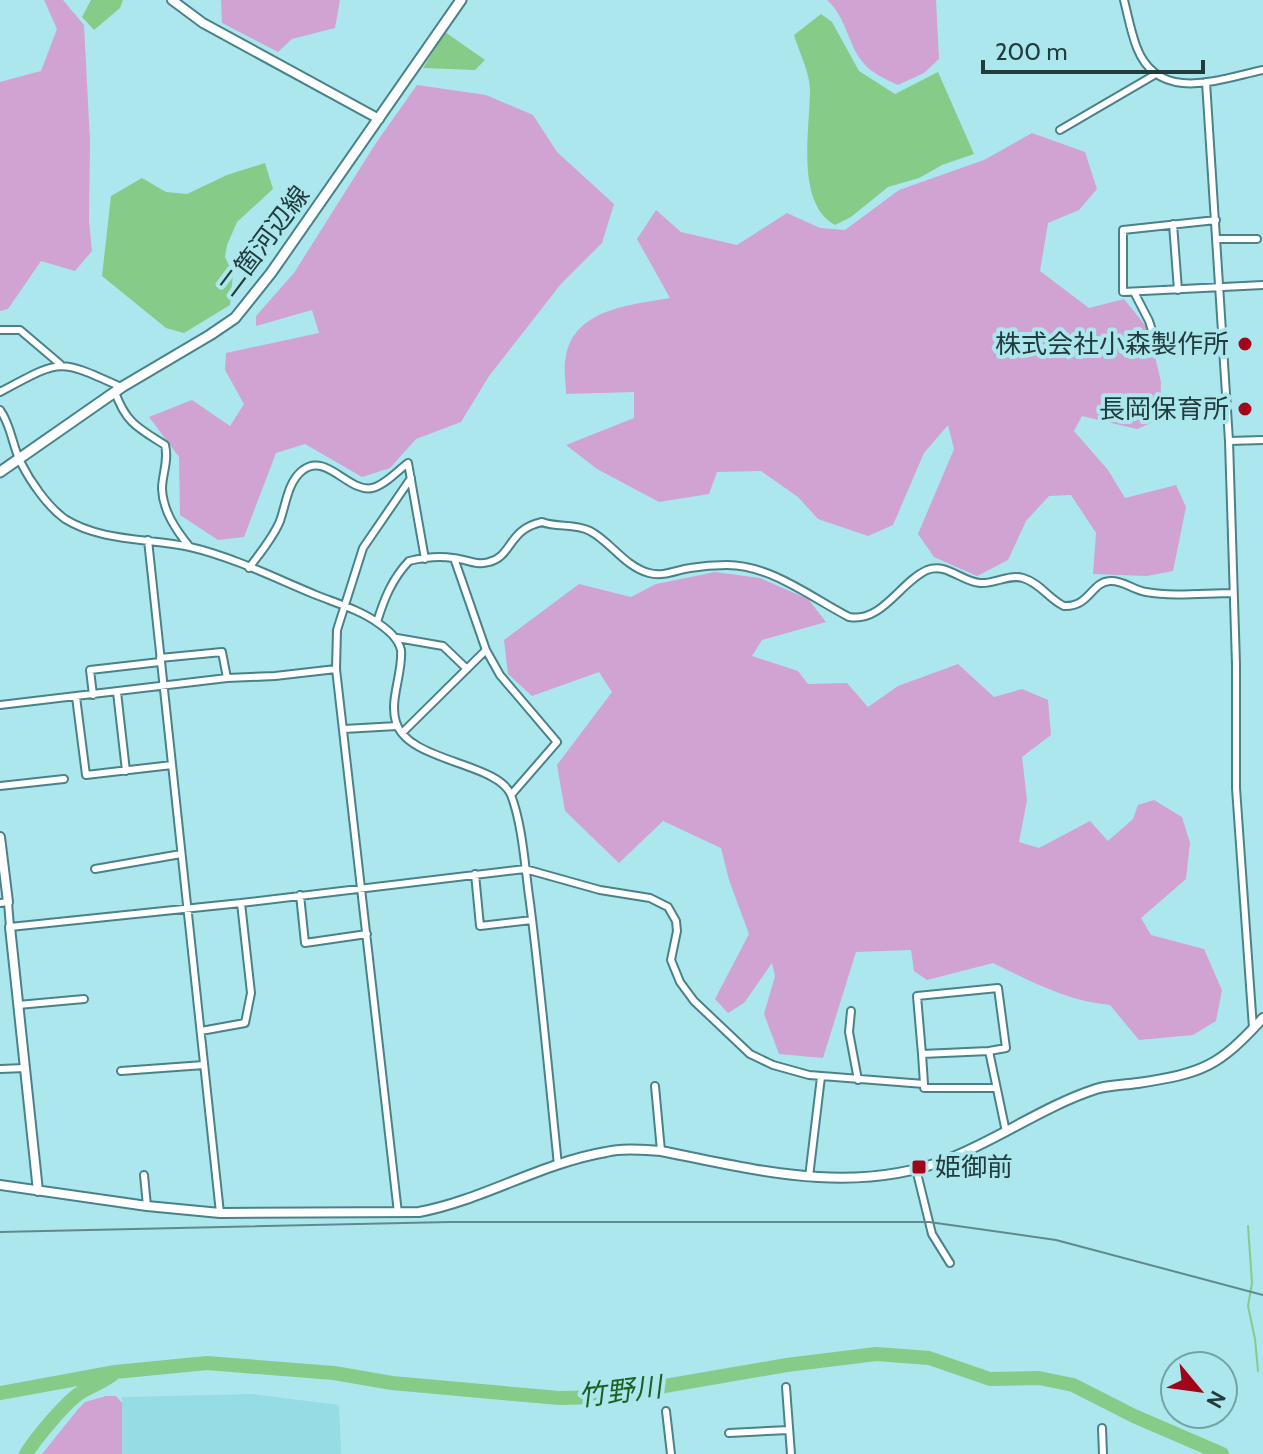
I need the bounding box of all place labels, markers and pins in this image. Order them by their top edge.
place label: 株式会社小森製作所 [995,328,1229,360]
marker: 株式会社小森製作所 [1236,335,1254,353]
place label: 長岡保育所 [1099,393,1229,425]
marker: 長岡保育所 [1236,400,1254,418]
place label: 姫御前 [935,1151,1013,1183]
marker: 姫御前 [910,1158,928,1176]

